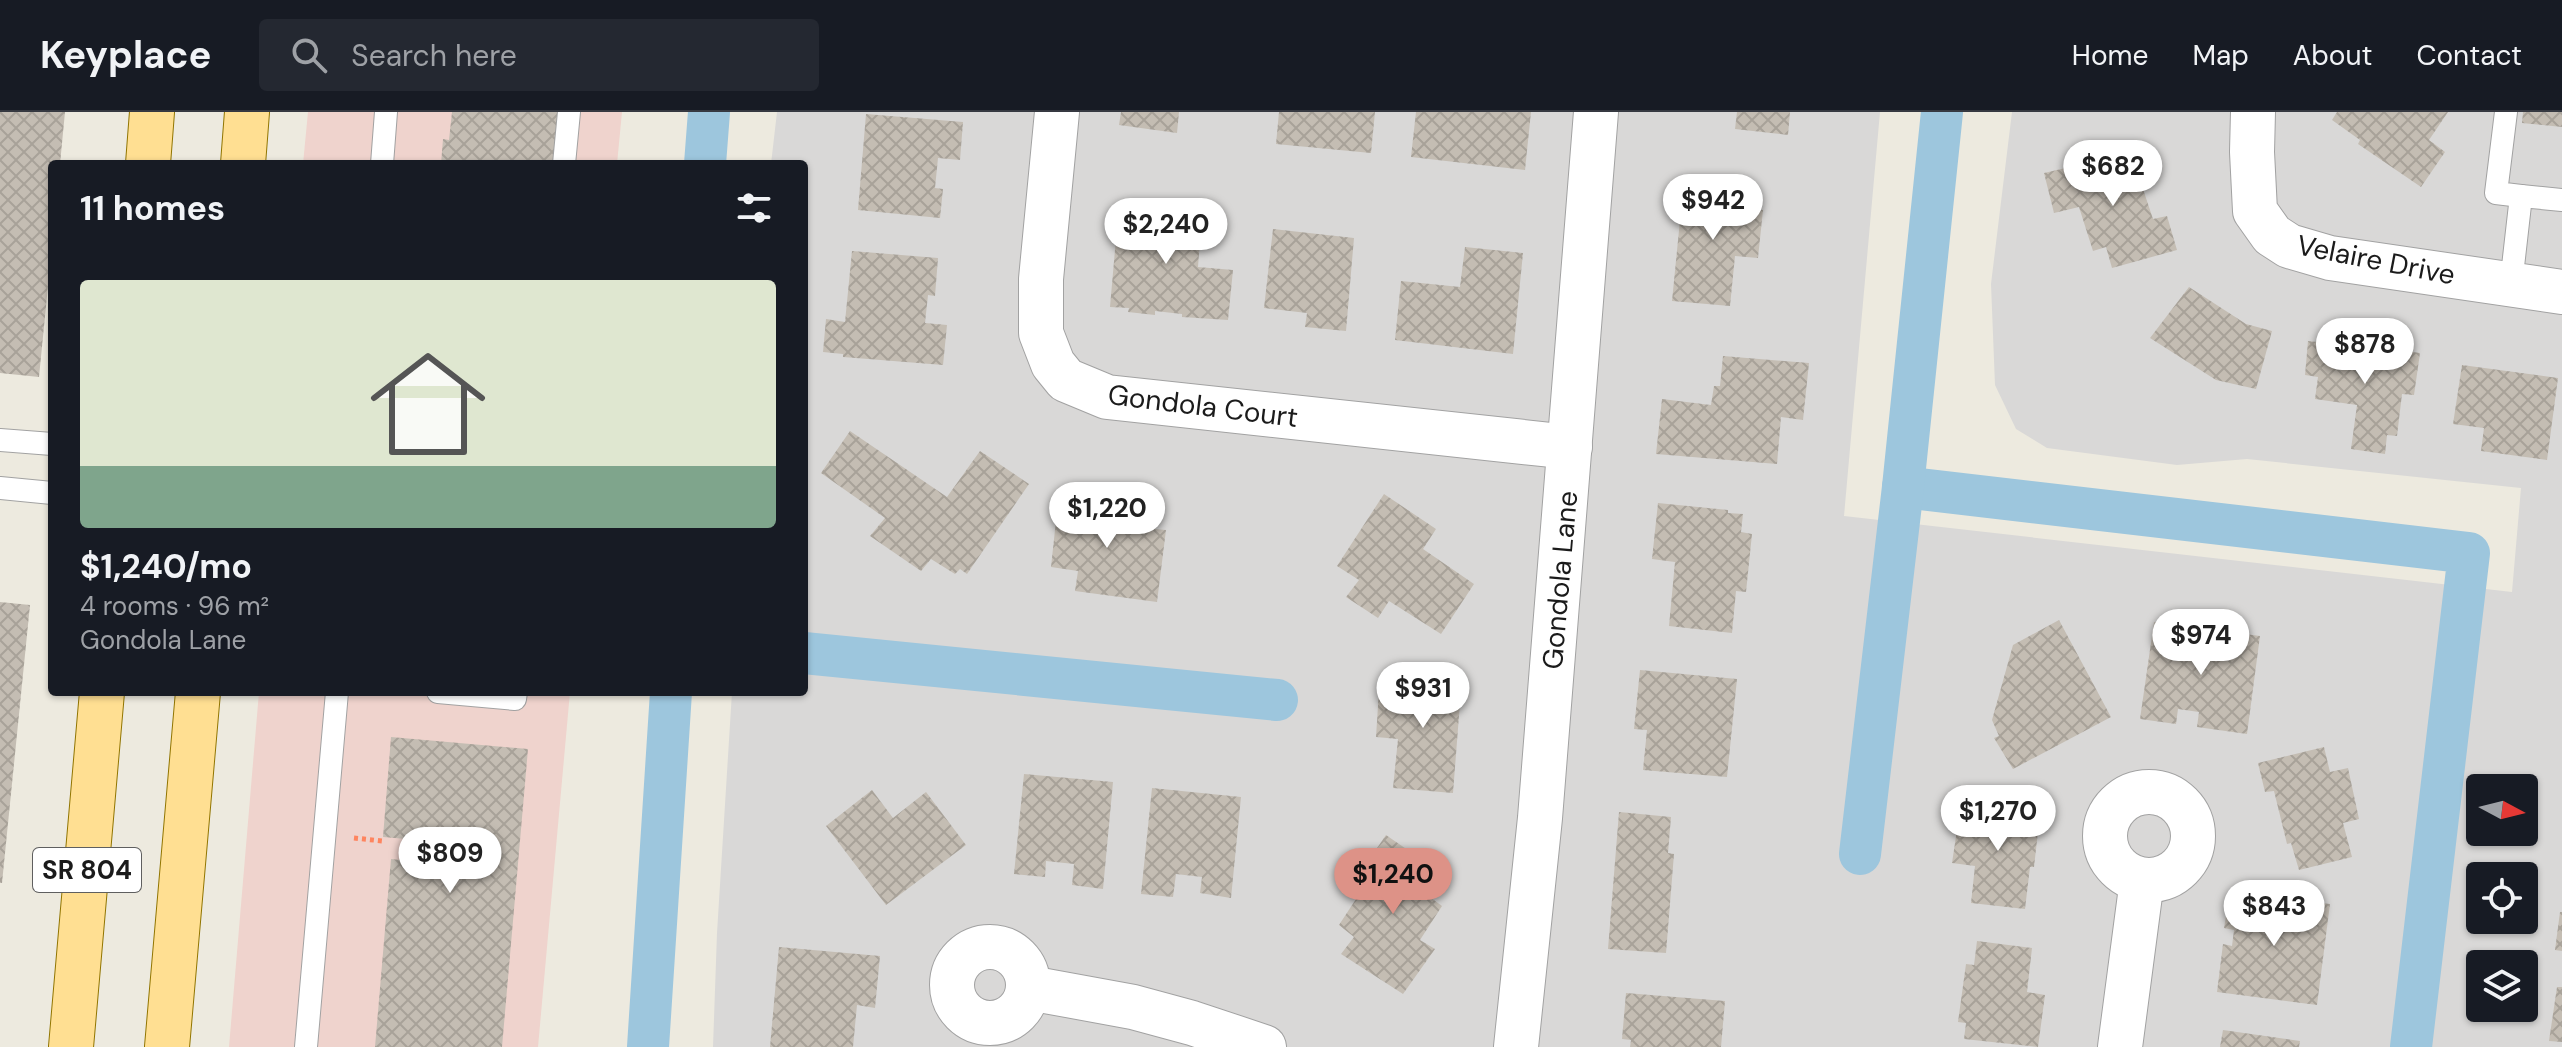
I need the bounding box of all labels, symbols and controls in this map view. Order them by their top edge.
search box [259,19,819,91]
text: Keyplace [40,30,211,80]
icon: search [287,33,331,77]
text: Search here [351,36,517,75]
text: Home [2072,37,2148,74]
text: Map [2192,37,2249,74]
text: About [2293,37,2372,74]
text: Contact [2416,37,2522,74]
pin: $682 [2066,140,2160,208]
text: $682 [2081,149,2145,183]
pin: $942 [1666,174,1760,242]
text: $942 [1681,183,1745,217]
text: 11 homes [80,186,225,231]
icon: filters [732,186,776,230]
pin: $2,240 [1101,198,1231,266]
text: $2,240 [1122,207,1210,241]
street label: Velaire Drive [2294,227,2458,293]
pin: $878 [2318,318,2412,386]
text: $878 [2334,327,2396,361]
icon: home [356,332,500,476]
street label: Gondola Court [1106,376,1300,436]
pin: $1,220 [1042,482,1172,550]
street label: Gondola Lane [1534,489,1586,671]
text: $1,220 [1067,491,1147,525]
text: $1,240/mo [80,544,252,589]
text: 4 rooms · 96 m² [80,589,269,623]
pin: $974 [2154,609,2248,677]
text: $974 [2170,618,2232,652]
text: Gondola Lane [80,623,246,657]
pin: $931 [1376,662,1470,730]
text: $931 [1395,671,1452,705]
north arrow [2466,774,2538,846]
map controls [2466,774,2538,1022]
pin: $1,270 [1933,785,2063,853]
text: $1,270 [1959,794,2037,828]
pin: $809 [403,827,497,895]
text: $809 [417,836,483,870]
road number: SR 804 [33,848,141,892]
pin: $1,240 [1328,848,1458,916]
text: $1,240 [1352,857,1434,891]
button: locate [2466,862,2538,934]
pin: $843 [2227,880,2321,948]
text: $843 [2242,889,2306,923]
button: layers [2466,950,2538,1022]

